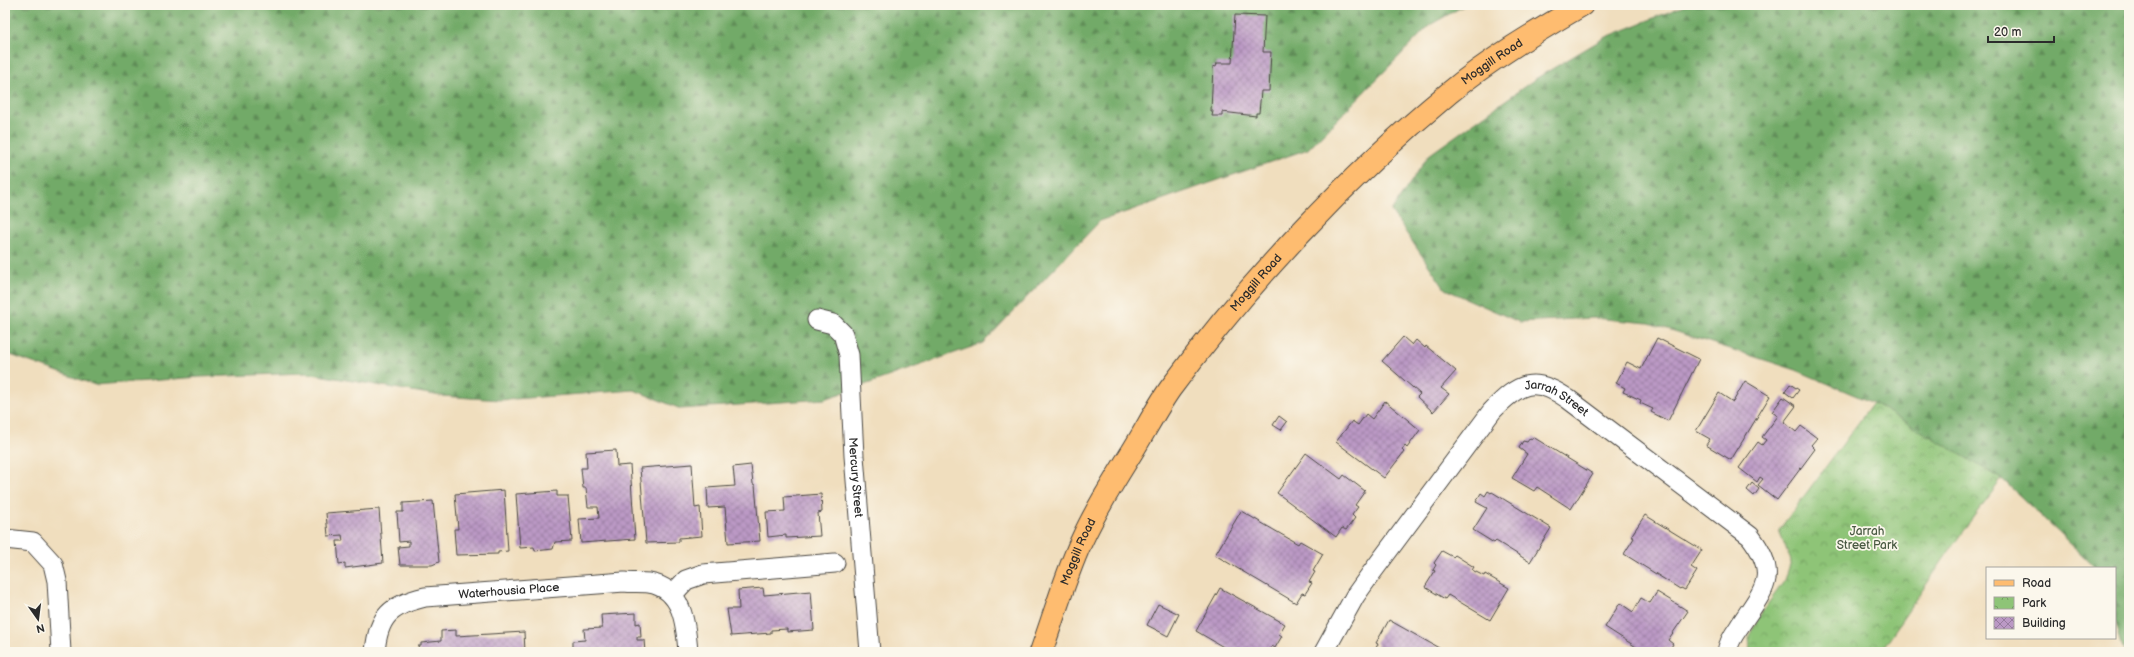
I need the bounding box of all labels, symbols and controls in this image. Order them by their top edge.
scale bar [1988,18,2054,44]
text: 20 m [1994,25,2021,40]
street label: Moggill Road [1458,36,1526,89]
street label: Moggill Road [1227,251,1285,315]
street label: Jarrah Street [1523,378,1592,420]
street label: Mercury Street [845,437,866,518]
street label: Moggill Road [1057,516,1099,587]
park label: Jarrah Street Park [1837,524,1897,553]
legend [1986,567,2116,639]
text: Road [2022,576,2051,591]
street label: Waterhousia Place [458,580,560,602]
text: Park [2022,596,2046,611]
north arrow [18,599,58,639]
text: Building [2022,616,2066,631]
text: N [35,621,46,636]

